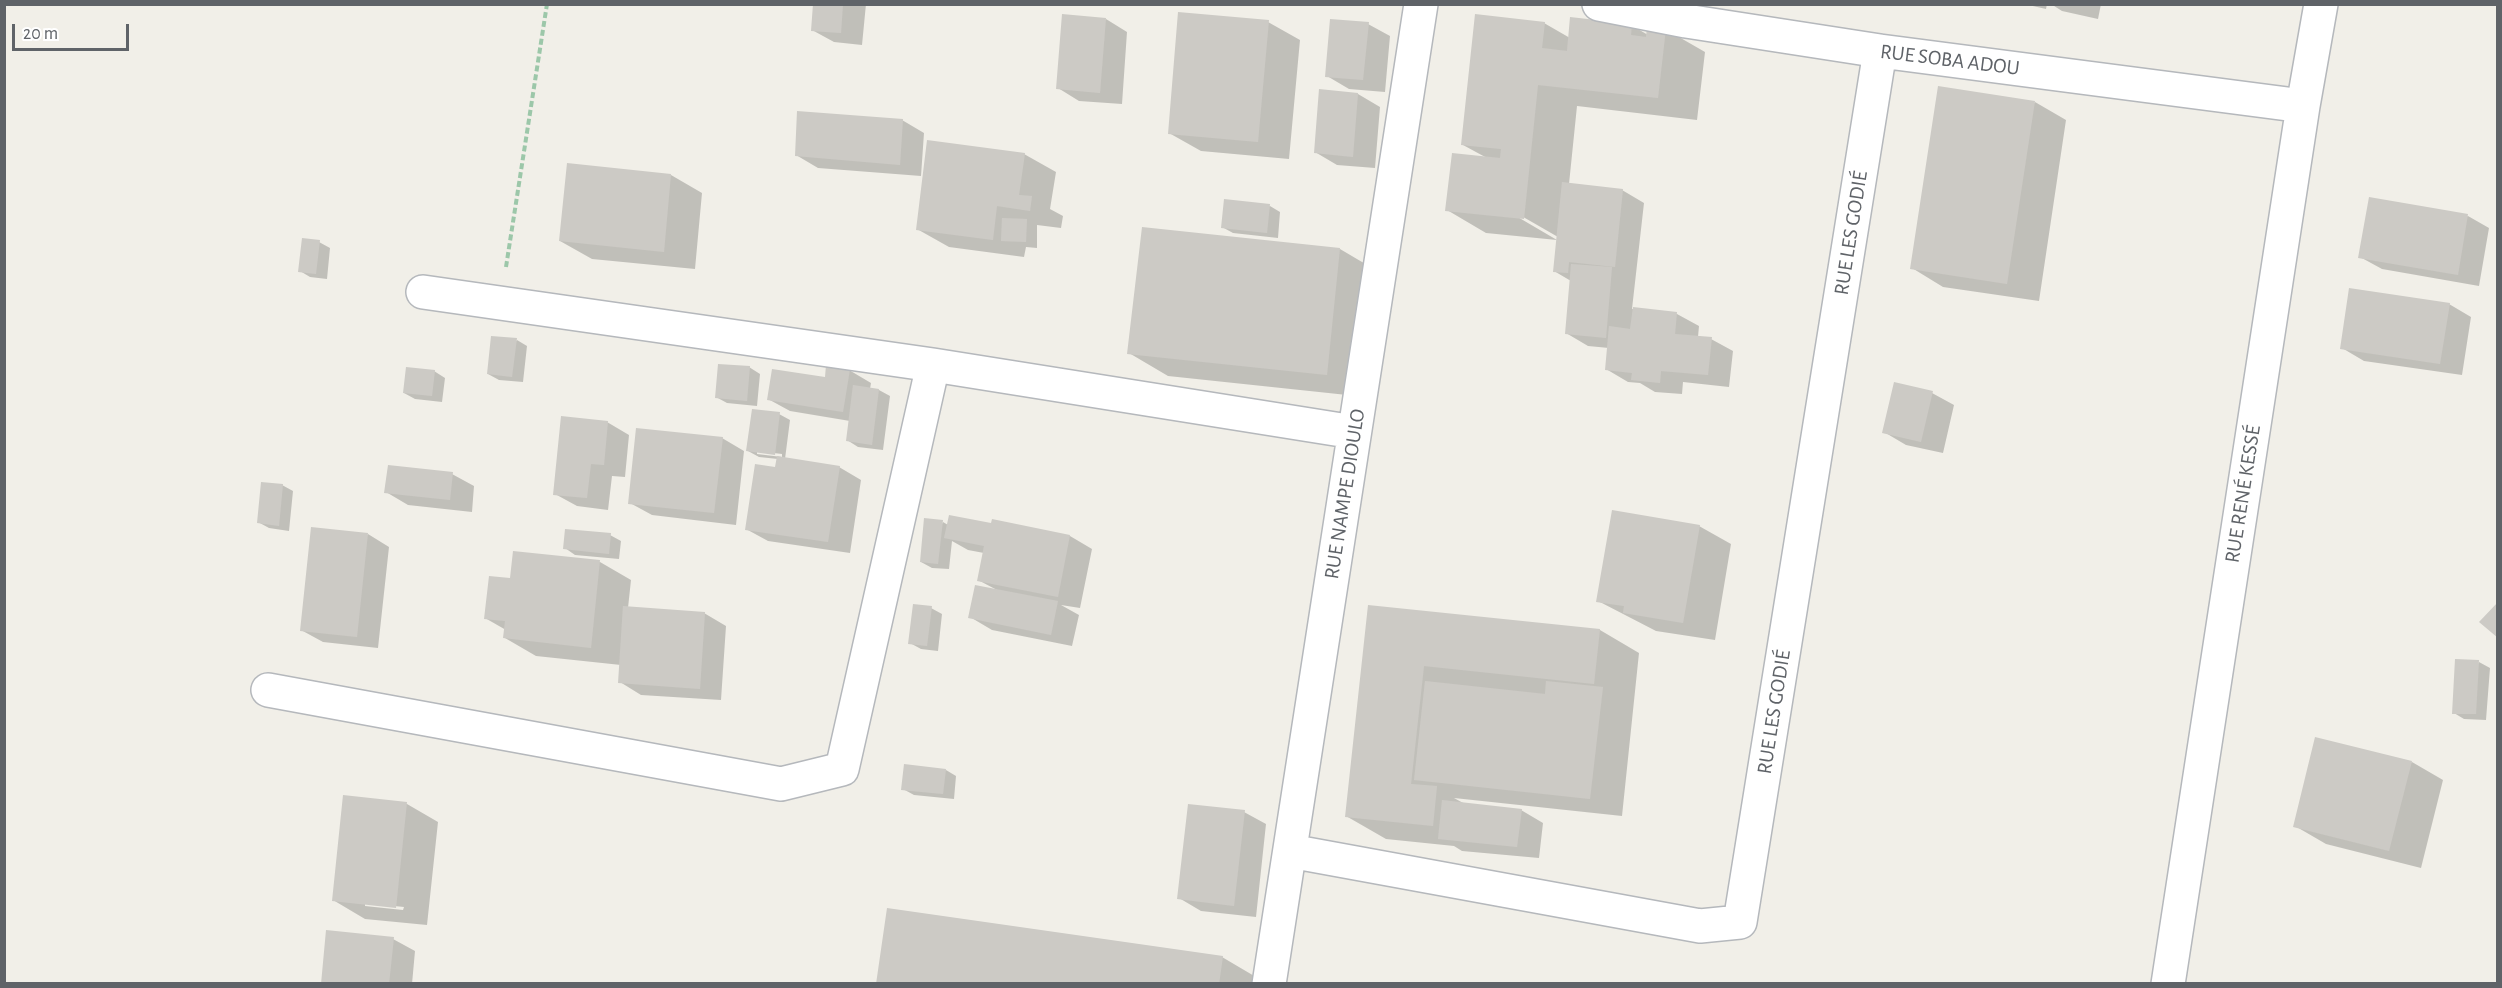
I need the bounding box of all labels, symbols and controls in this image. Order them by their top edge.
scale bar [15,12,132,50]
text: 20 m [23,25,58,43]
street label: RUE SOBA ADOU [1879,39,2021,81]
street label: RUE LES GODIÉ [1829,169,1873,297]
street label: RUE NAMPE DIOULO [1319,407,1371,581]
street label: RUE RENÉ KESSÉ [2220,423,2266,565]
street label: RUE LES GODIÉ [1752,648,1796,776]

